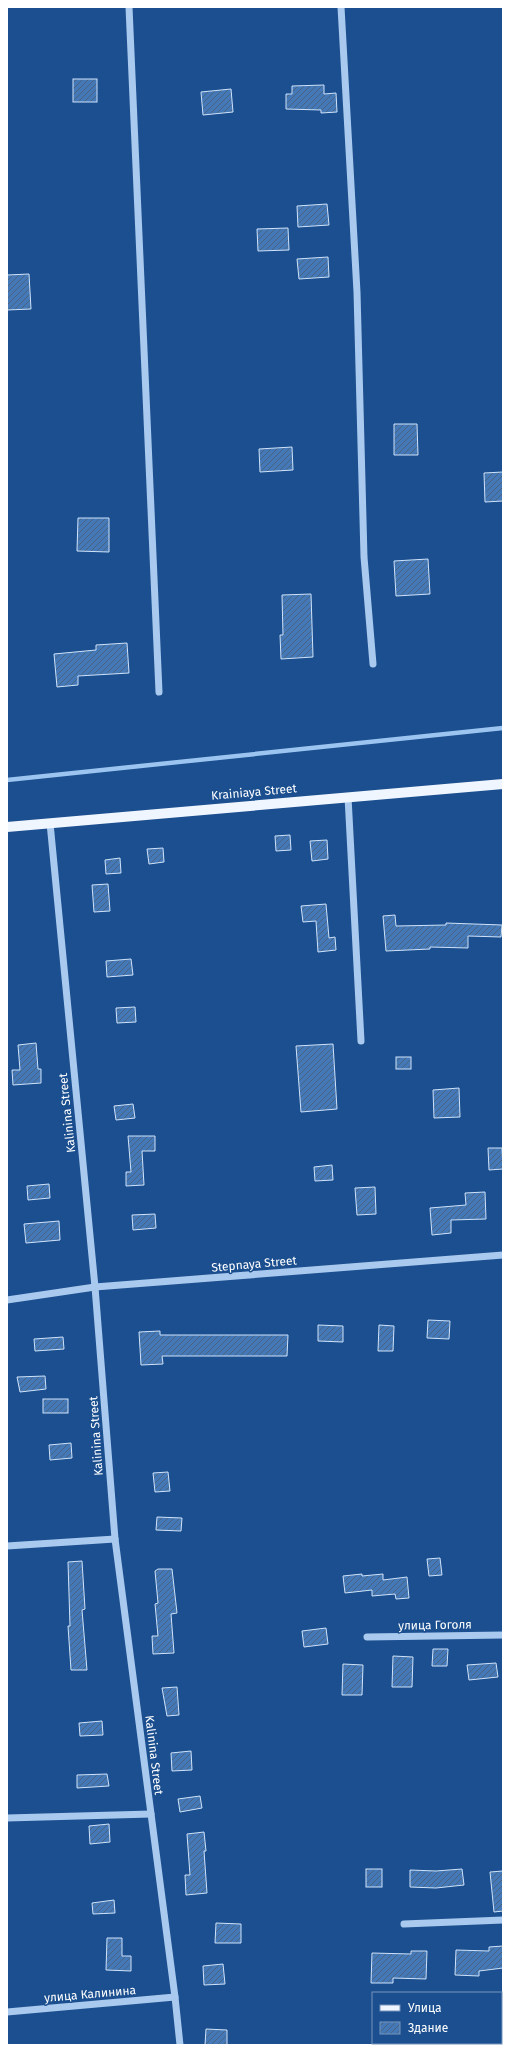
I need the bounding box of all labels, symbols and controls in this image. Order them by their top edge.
street label: Krainiaya Street [211,781,298,803]
street label: Kalinina Street [56,1072,78,1154]
street label: Stepnaya Street [211,1253,298,1275]
street label: Kalinina Street [86,1395,106,1476]
street label: улица Гоголя [398,1617,472,1633]
street label: Kalinina Street [142,1714,166,1796]
street label: улица Калинина [43,1983,137,2005]
legend [372,1992,502,2044]
text: Улица [408,2001,442,2015]
text: Здание [408,2021,448,2035]

